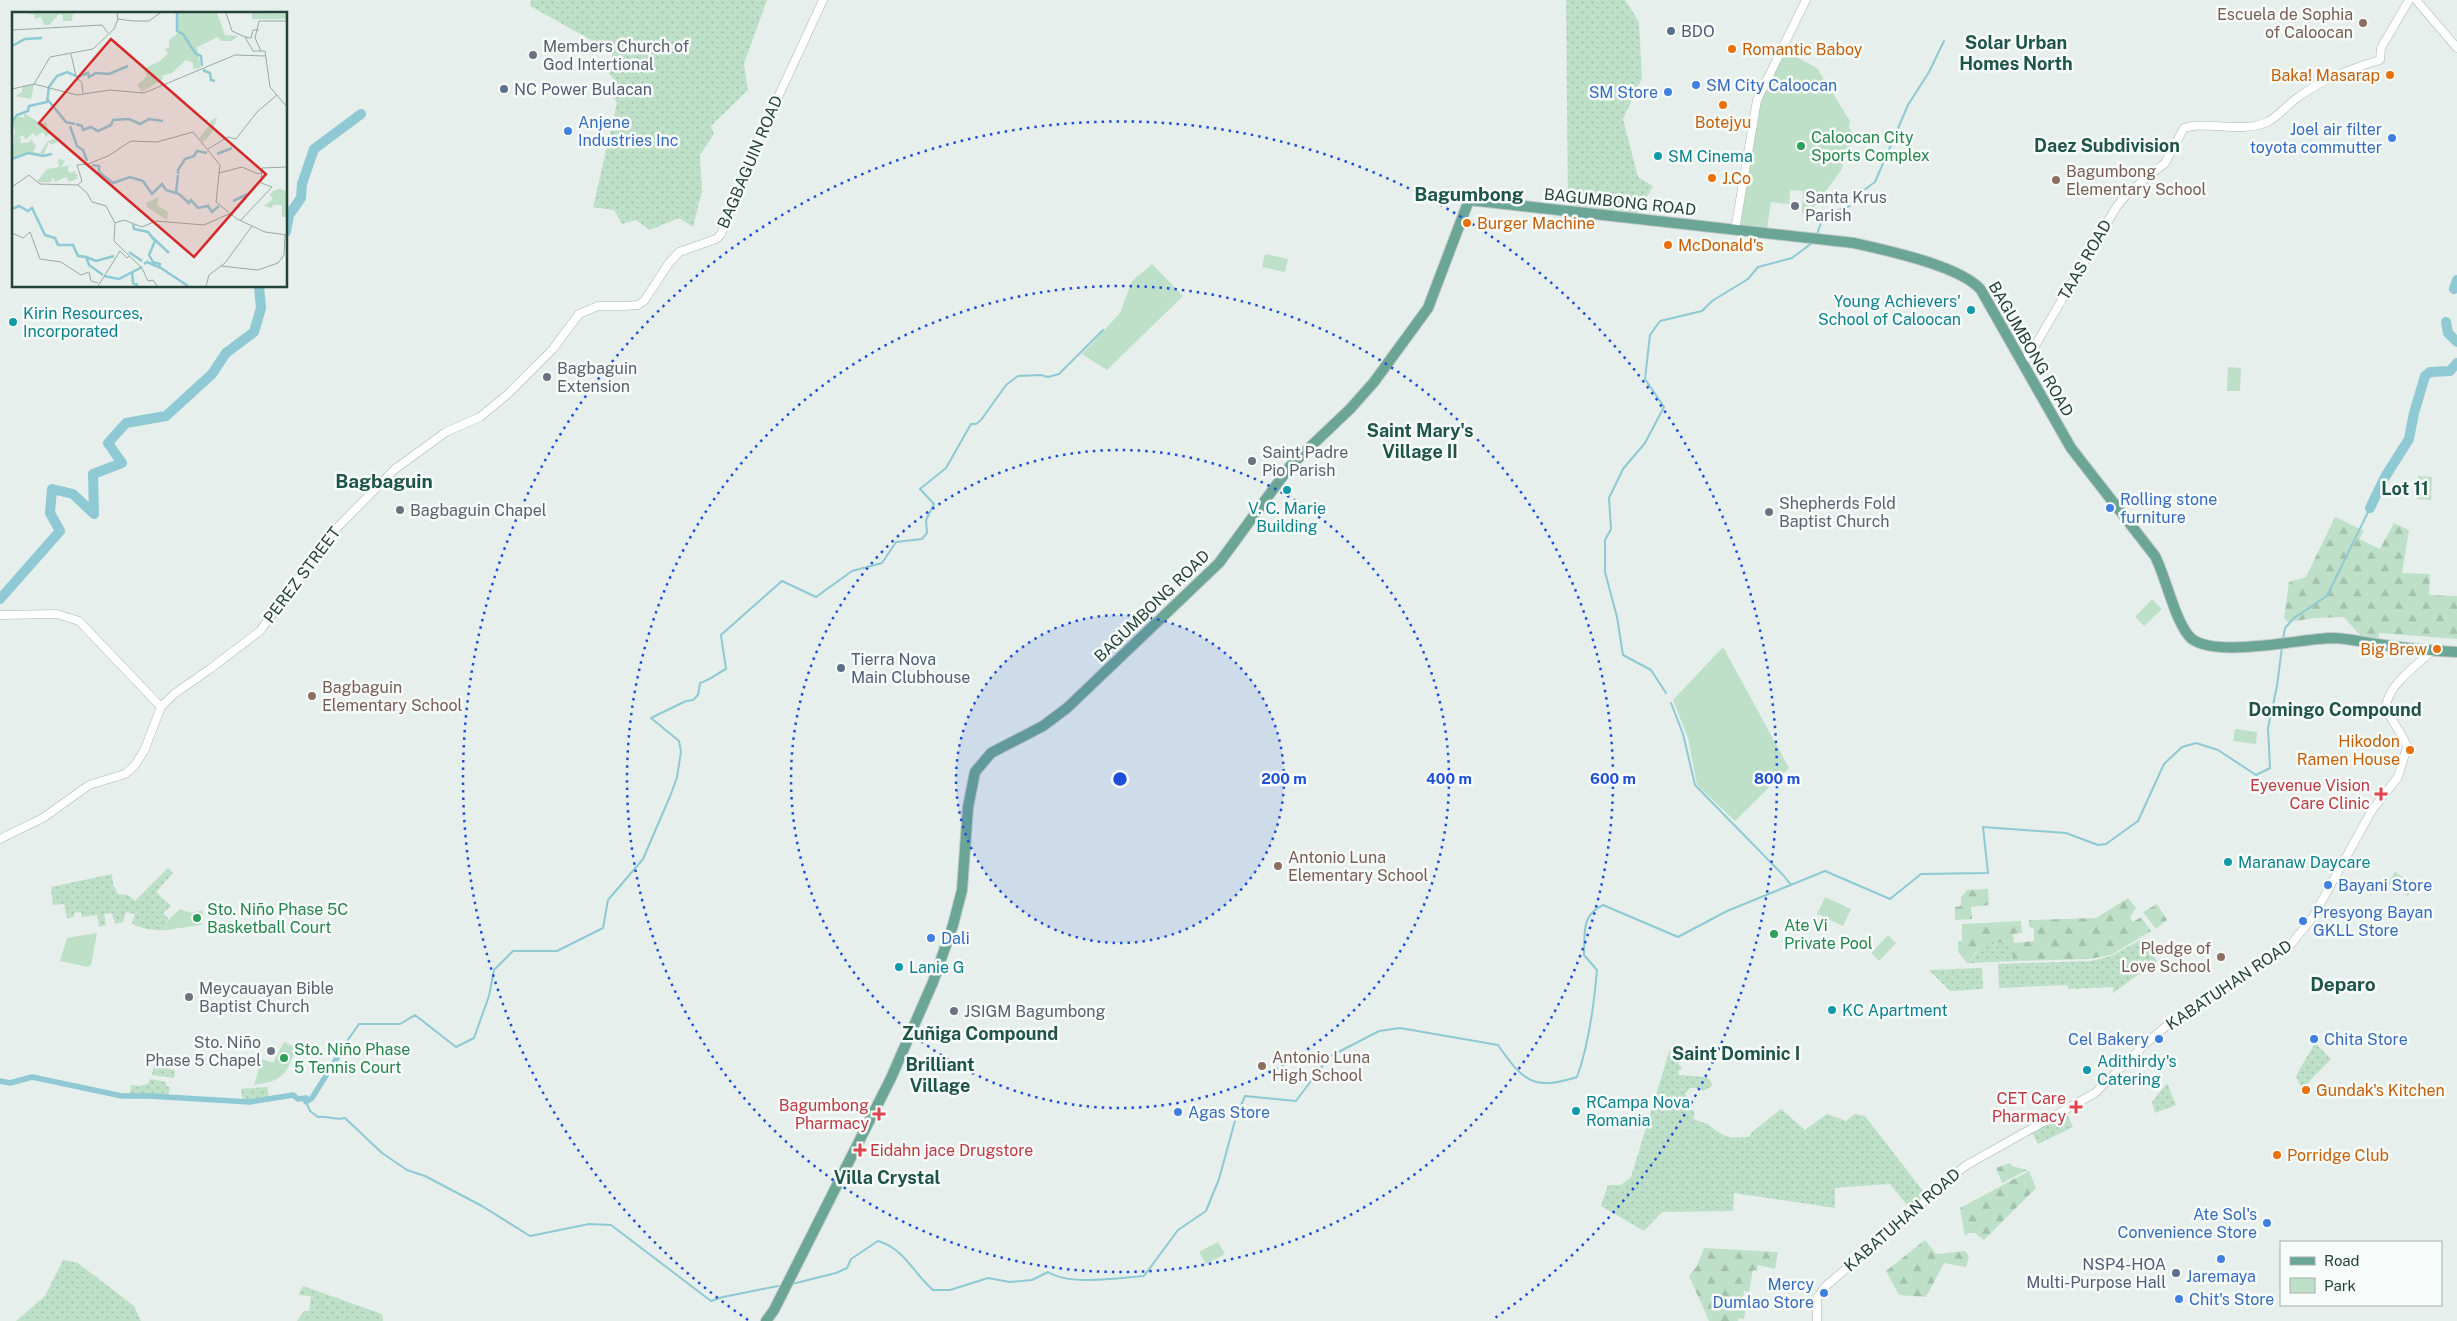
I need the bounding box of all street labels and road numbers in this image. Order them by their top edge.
street label: BAGBAGUIN ROAD [713,93,787,231]
street label: BAGUMBONG ROAD [1543,185,1697,219]
street label: TAAS ROAD [2054,216,2116,304]
street label: BAGUMBONG ROAD [1985,278,2077,420]
street label: PEREZ STREET [260,523,345,627]
street label: BAGUMBONG ROAD [1090,546,1214,666]
street label: KABATUHAN ROAD [2162,936,2296,1034]
street label: KABATUHAN ROAD [1840,1164,1964,1276]

